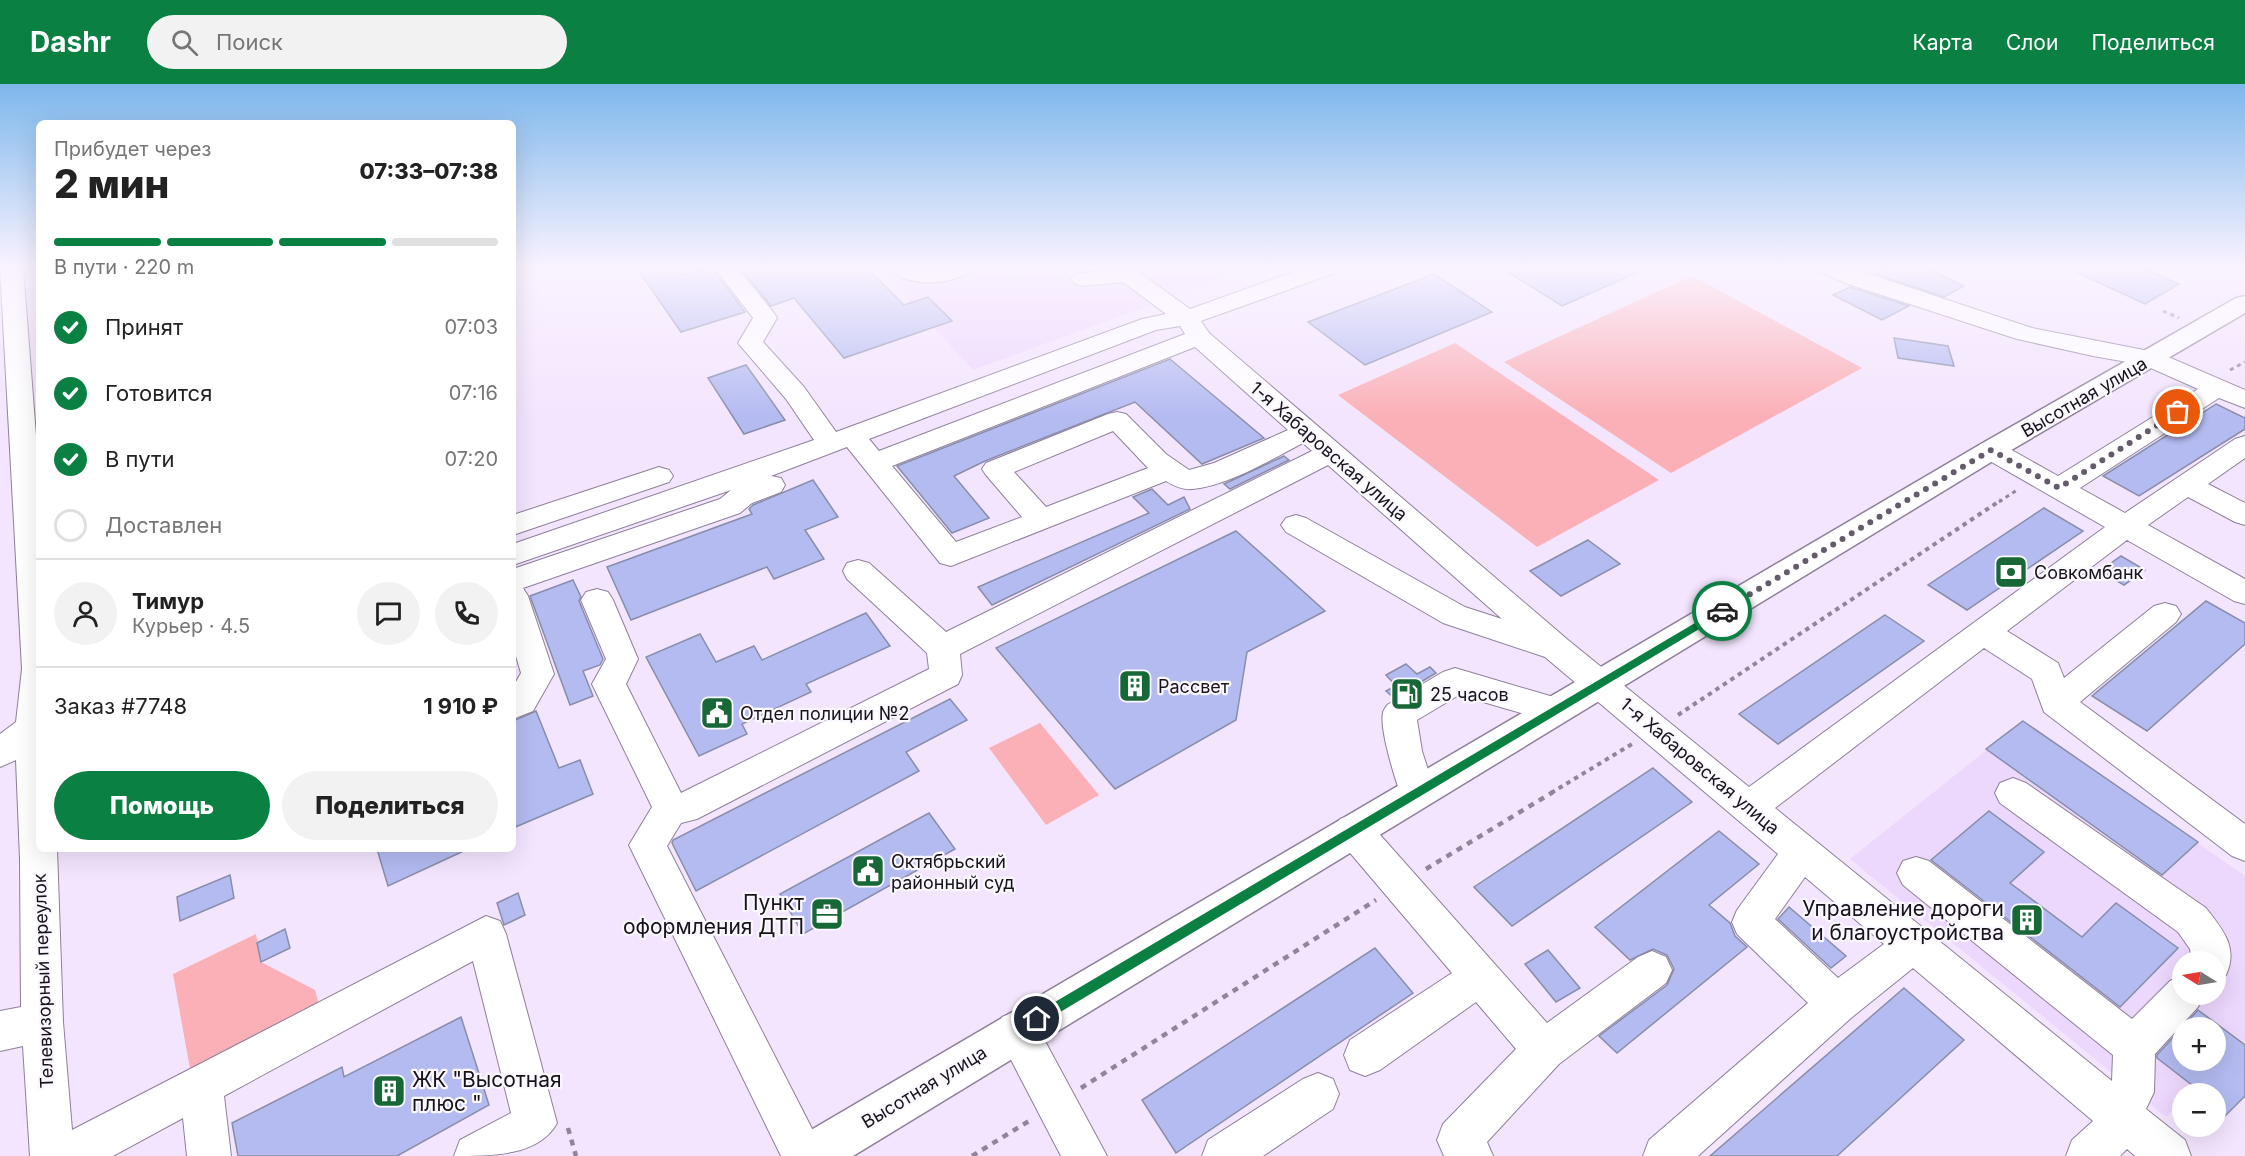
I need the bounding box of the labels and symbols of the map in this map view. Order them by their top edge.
street label: Высотная улица [2017,352,2151,442]
street label: 1-я Хабаровская улица [1246,377,1412,525]
pin [2152,386,2203,437]
bank icon: Совкомбанк [1993,554,2029,590]
place label: Совкомбанк [2034,562,2144,583]
courier [1692,581,1752,641]
building icon: Рассвет [1117,668,1153,704]
place label: Рассвет [1158,676,1230,697]
fuel station icon: 25 часов [1389,676,1425,712]
place label: 25 часов [1430,684,1509,705]
street label: 1-я Хабаровская улица [1616,693,1784,839]
public building icon: Отдел полиции №2 [699,695,735,731]
place label: Отдел полиции №2 [740,703,909,724]
place label: Октябрьский районный суд [891,851,1015,893]
public building icon: Октябрьский районный суд [850,853,886,889]
street label: Телевизорный переулок [29,873,57,1089]
place label: Пункт оформления ДТП [623,890,804,939]
office icon: Пункт оформления ДТП [809,896,845,932]
place label: Управление дороги и благоустройства [1802,896,2004,945]
building icon: Управление дороги и благоустройства [2009,902,2045,938]
north arrow [2172,951,2226,1005]
pin [1011,993,1062,1044]
street label: Высотная улица [858,1042,990,1132]
place label: ЖК "Высотная плюс " [412,1067,562,1116]
building icon: ЖК "Высотная плюс " [371,1073,407,1109]

